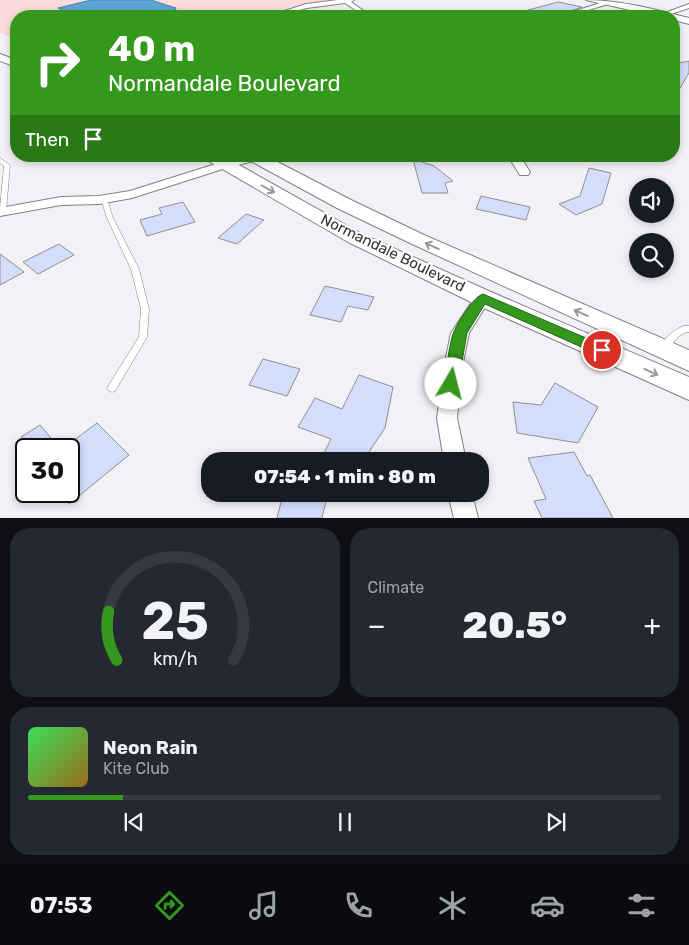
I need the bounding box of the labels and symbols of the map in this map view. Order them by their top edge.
one-way arrow [261,184,275,194]
street label: Normandale Boulevard [318,210,468,296]
one-way arrow [425,241,440,250]
one-way arrow [574,307,589,317]
pin [581,329,623,371]
position arrow [424,357,476,409]
one-way arrow [643,368,658,378]
speed limit sign: 30 [15,438,80,503]

